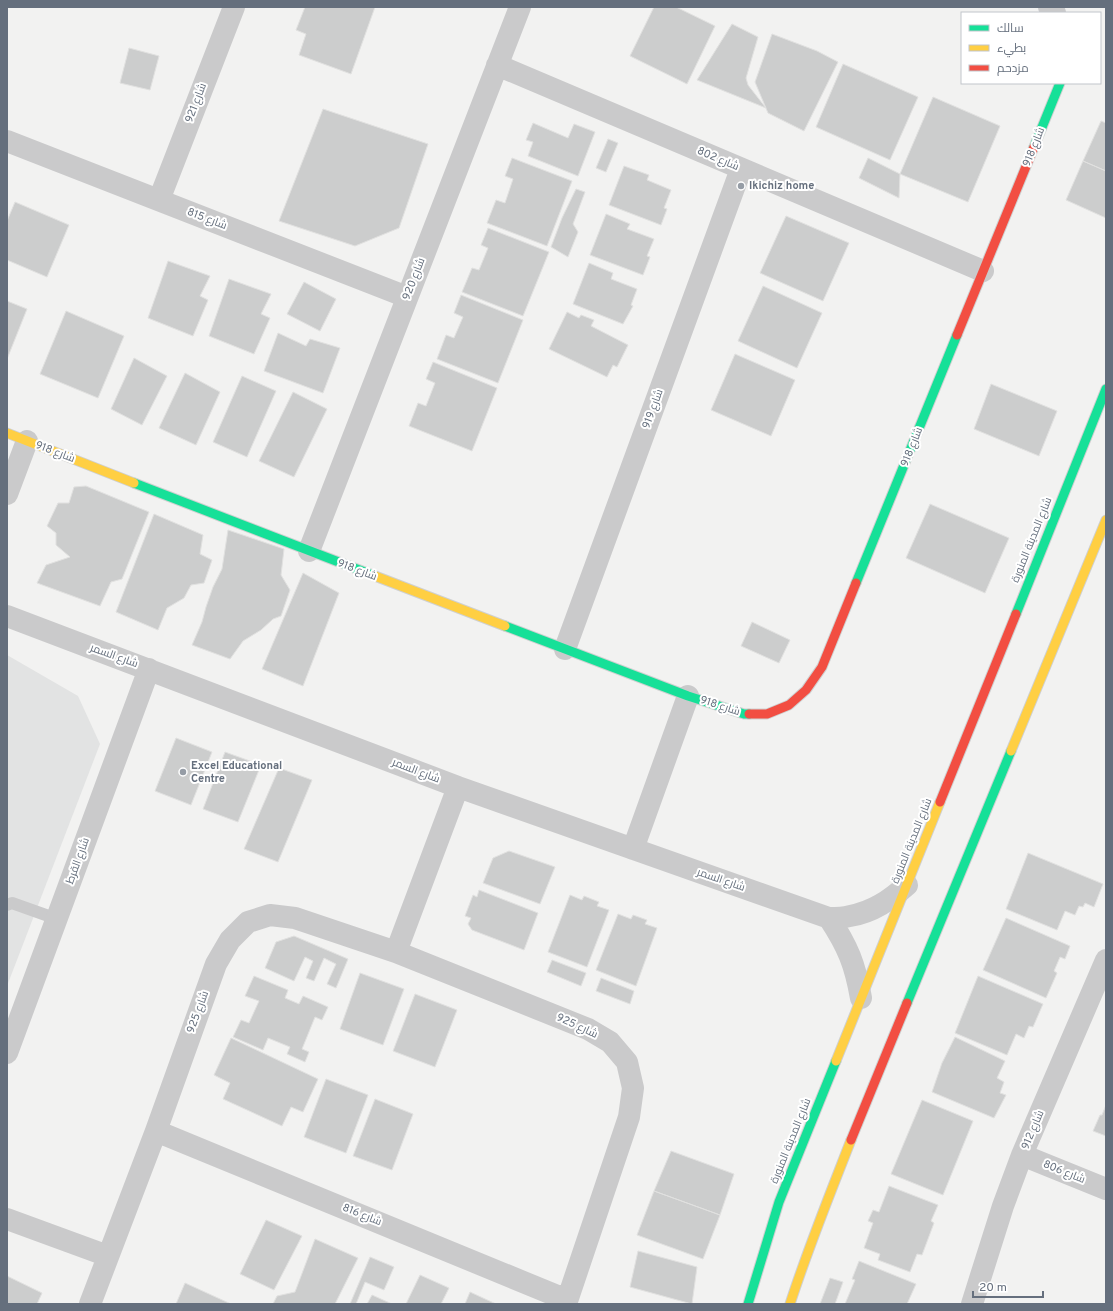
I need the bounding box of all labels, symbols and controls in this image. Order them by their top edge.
legend [961,12,1101,84]
text: سالك [997,21,1024,37]
text: بطيء [997,41,1026,58]
text: مزدحم [997,61,1029,77]
street label: شارع 921 [182,81,210,125]
street label: شارع 918 [1020,125,1048,169]
street label: شارع 802 [695,144,741,174]
place label: Ikichiz home [749,179,814,193]
marker: Ikichiz home [736,181,746,191]
street label: شارع 815 [185,205,229,233]
street label: شارع 920 [400,256,428,302]
street label: شارع 919 [639,387,667,431]
street label: شارع 918 [898,425,926,469]
street label: شارع 918 [33,438,77,466]
street label: شارع المدينة المنورة [1009,495,1055,585]
street label: شارع 918 [335,556,379,584]
street label: شارع السمر [87,641,140,671]
street label: شارع 918 [698,693,742,719]
street label: شارع السمر [389,755,442,787]
place label: Excel Educational Centre [191,759,282,786]
marker: Excel Educational Centre [178,767,188,777]
street label: شارع المدينة المنورة [889,796,935,886]
street label: شارع القرط [63,836,93,886]
street label: شارع السمر [694,865,747,895]
street label: شارع 925 [184,989,212,1035]
street label: شارع 925 [554,1010,600,1042]
street label: شارع المدينة المنورة [768,1096,814,1186]
street label: شارع 912 [1018,1108,1048,1152]
street label: شارع 806 [1041,1157,1087,1187]
street label: شارع 816 [340,1201,384,1229]
scale bar [973,1273,1043,1299]
text: 20 m [979,1280,1007,1296]

